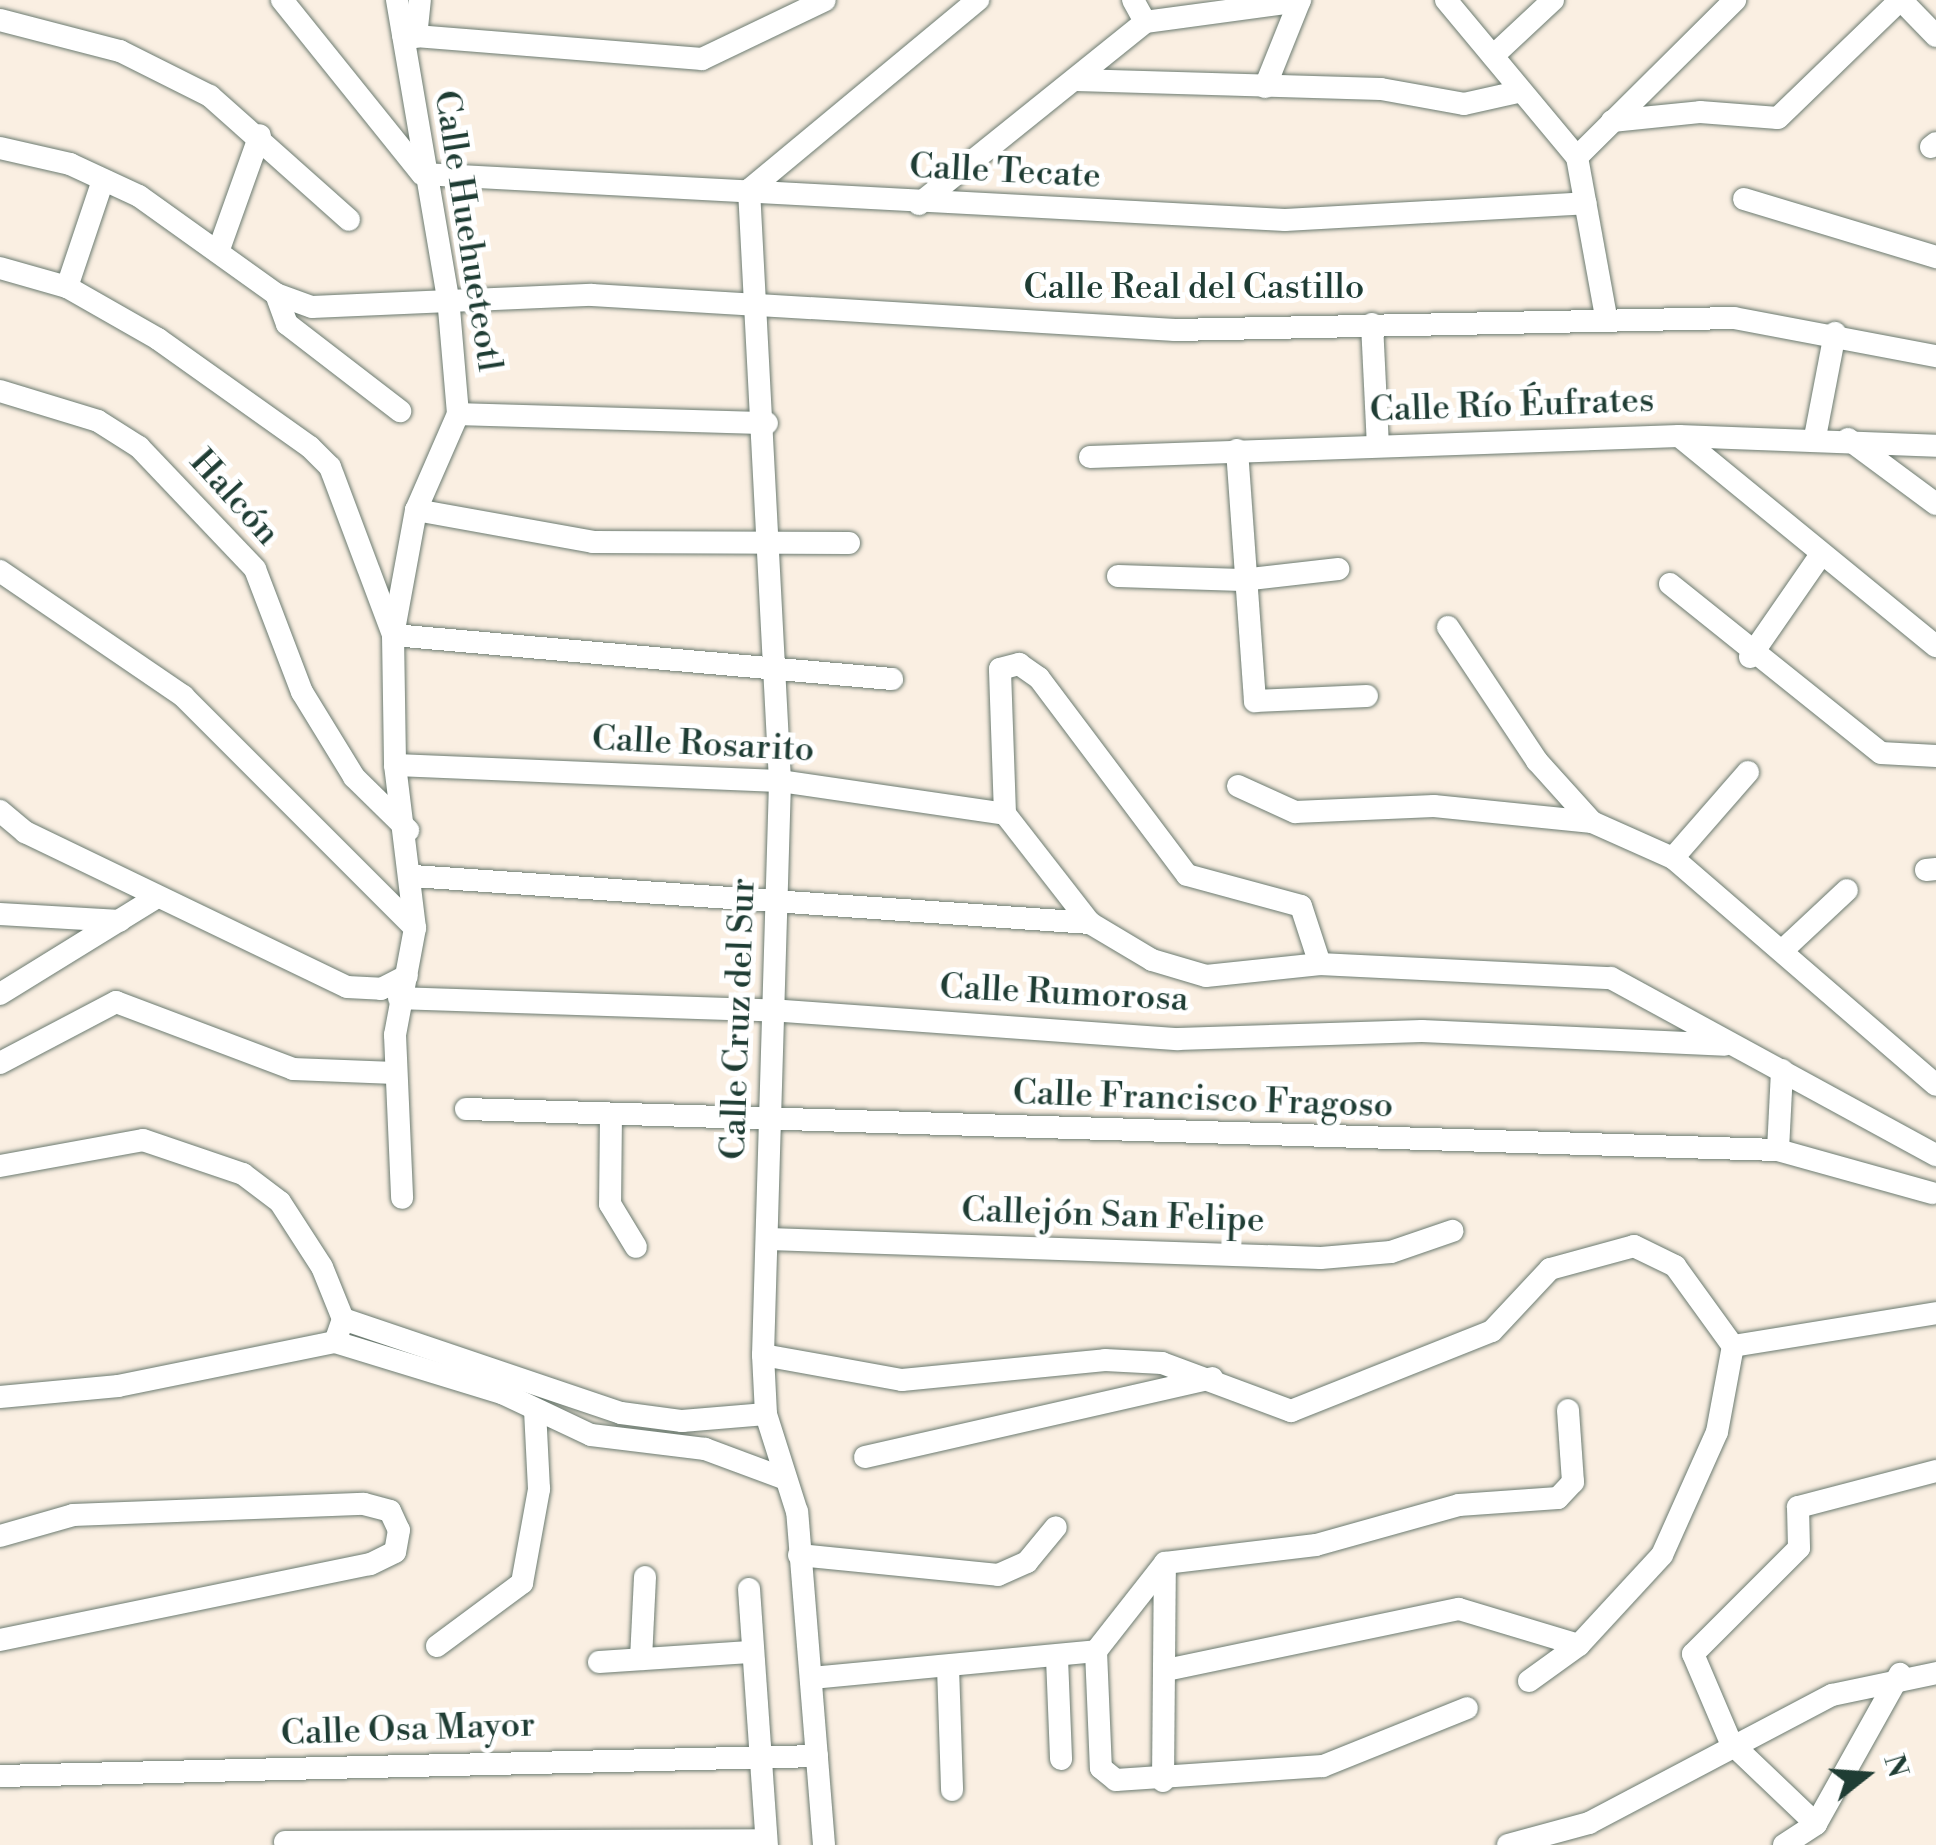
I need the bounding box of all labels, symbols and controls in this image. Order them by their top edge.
street label: Calle Huehueteotl [424,88,510,374]
street label: Calle Tecate [908,146,1102,198]
street label: Calle Real del Castillo [1023,267,1365,309]
street label: Calle Río Éufrates [1369,380,1655,432]
street label: Halcón [180,441,288,555]
street label: Calle Rosarito [591,718,815,772]
street label: Calle Cruz del Sur [713,877,765,1161]
street label: Calle Rumorosa [938,967,1190,1021]
street label: Calle Francisco Fragoso [1012,1072,1394,1128]
street label: Callejón San Felipe [961,1190,1265,1242]
street label: Calle Osa Mayor [280,1705,536,1755]
north arrow [1816,1725,1916,1825]
text: N [1875,1750,1915,1782]

